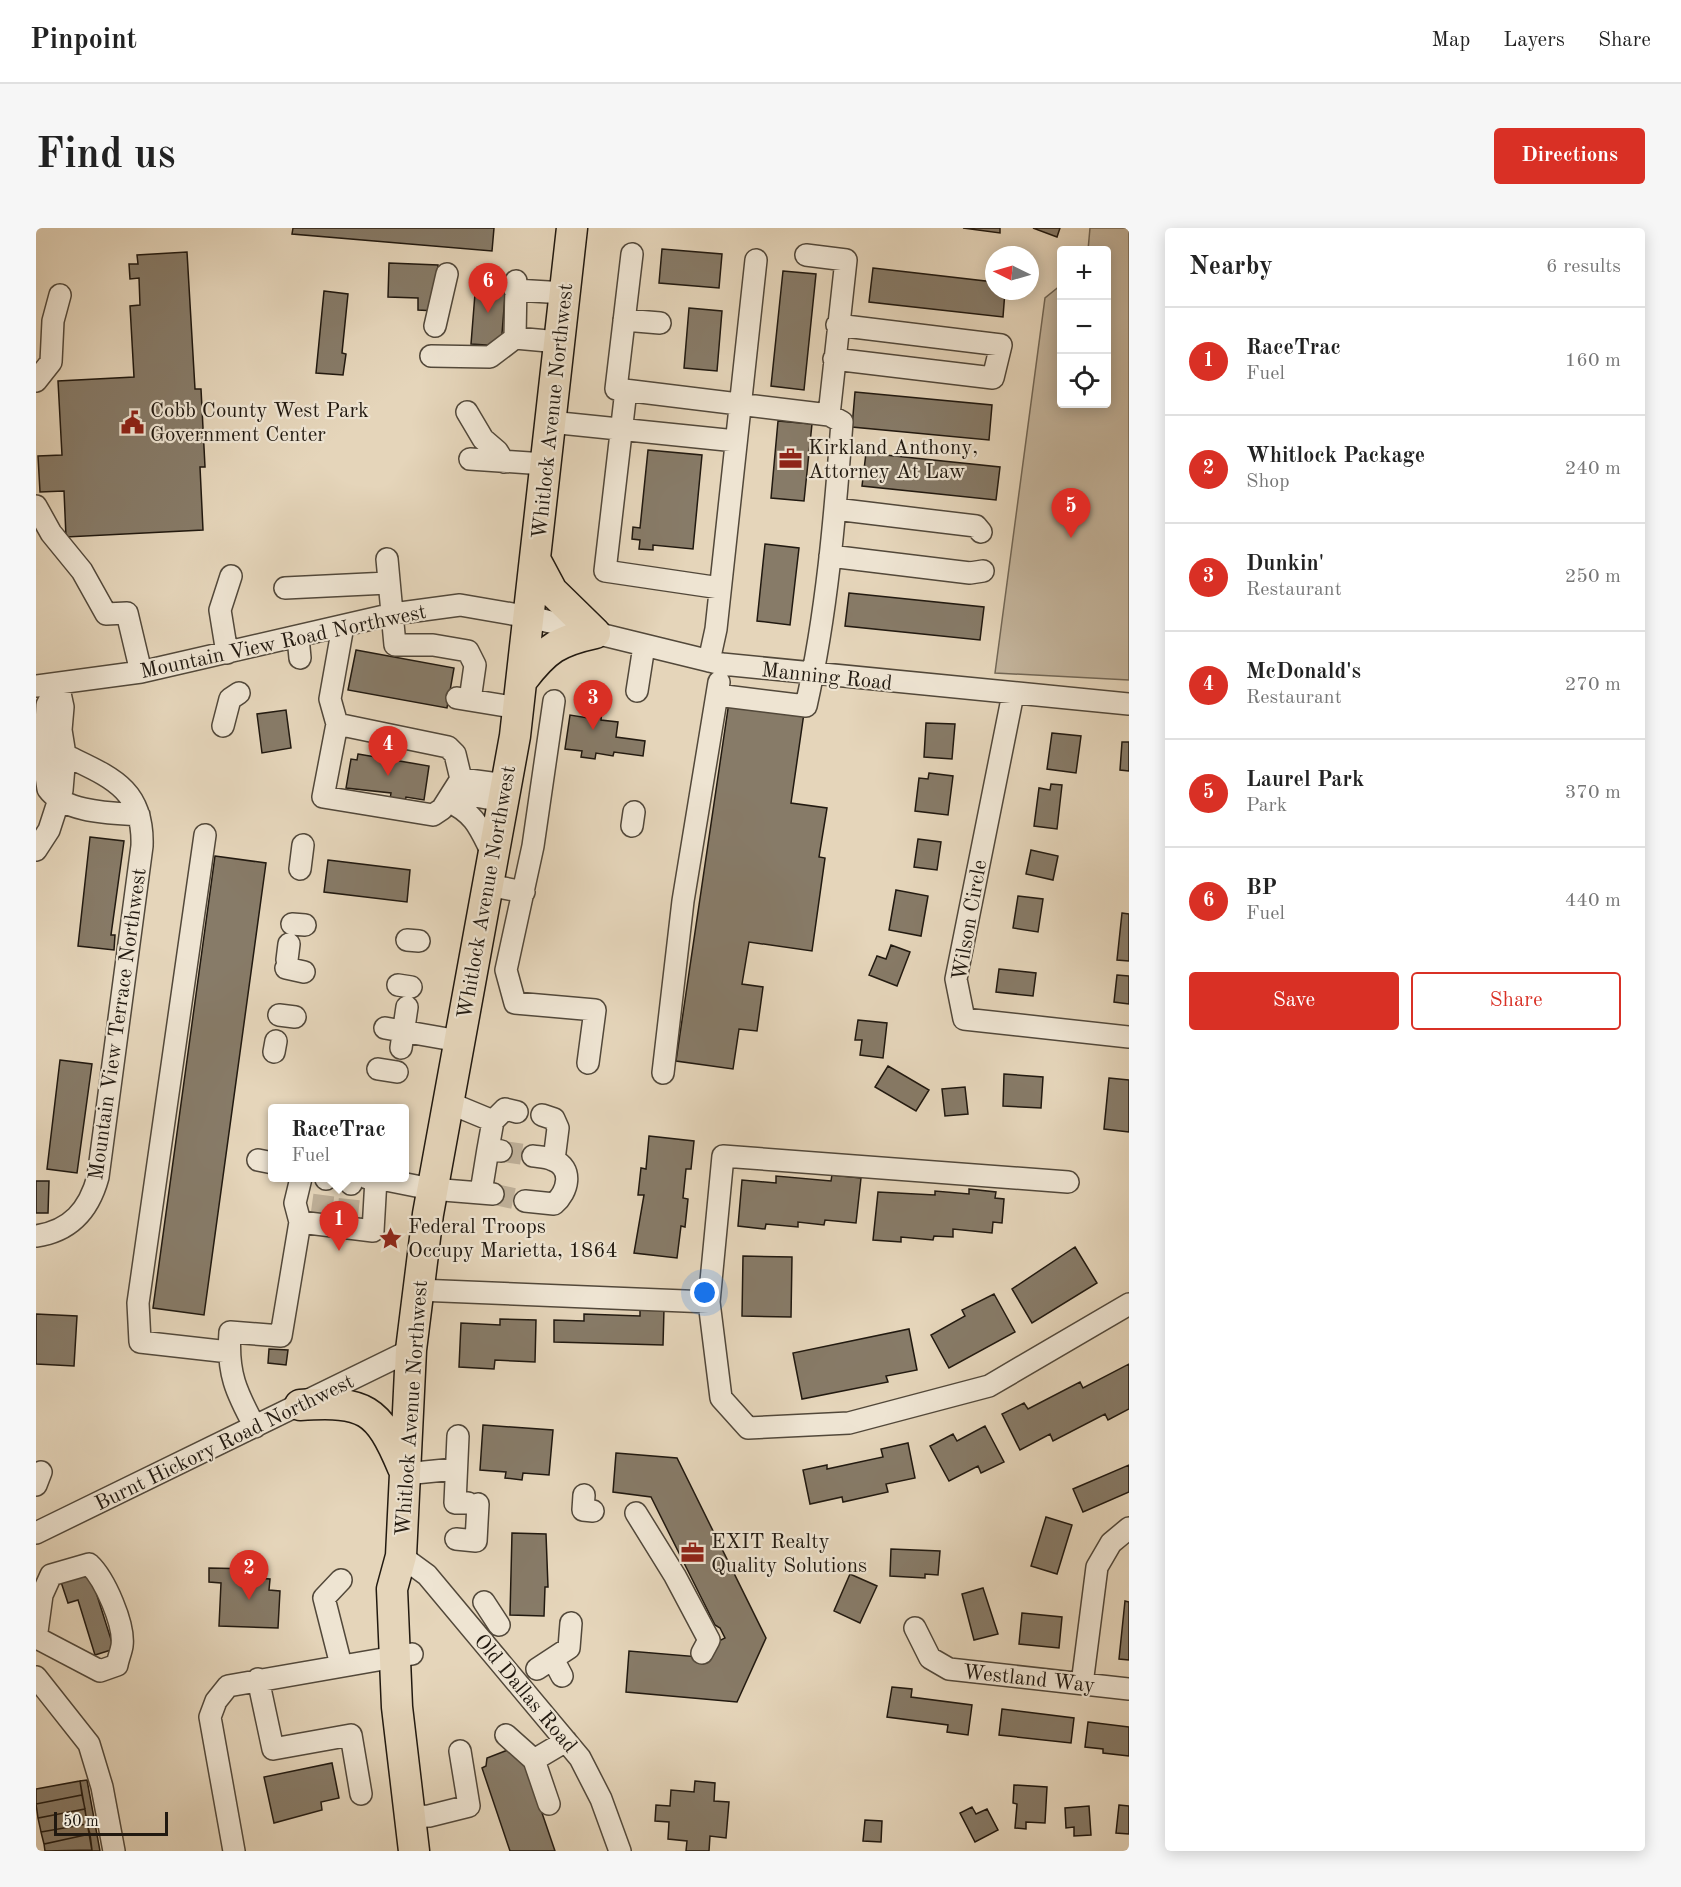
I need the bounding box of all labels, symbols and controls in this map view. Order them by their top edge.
text: Pinpoint [30,27,137,55]
text: Map [1431,30,1470,51]
text: Layers [1503,30,1565,51]
text: Share [1598,30,1651,51]
button: Directions [1494,128,1645,184]
text: Find us [36,135,175,177]
north arrow [985,246,1039,300]
map controls [1057,246,1111,408]
button: + [1057,246,1111,300]
text: Nearby [1189,254,1273,280]
text: 6 results [1546,257,1621,277]
pin: 6 [468,264,508,313]
street label: Whitlock Avenue Northwest [530,282,577,540]
button: − [1057,300,1111,354]
text: RaceTrac [1246,337,1341,359]
text: 1 [1203,351,1214,371]
text: 160 m [1565,351,1621,371]
button: locate [1057,354,1111,408]
text: Fuel [1246,364,1285,384]
place label: Cobb County West Park Government Center [150,401,369,446]
public building icon: Cobb County West Park Government Center [119,409,145,435]
place label: Kirkland Anthony, Attorney At Law [808,438,978,483]
text: Whitlock Package [1246,445,1425,467]
office icon: Kirkland Anthony, Attorney At Law [777,446,803,472]
text: 2 [1203,459,1214,479]
text: 240 m [1565,459,1621,479]
text: Shop [1246,472,1290,492]
pin: 5 [1052,488,1090,538]
text: Dunkin' [1246,553,1324,575]
text: 3 [1203,567,1214,587]
text: 250 m [1565,567,1621,587]
text: Restaurant [1246,580,1342,600]
street label: Mountain View Road Northwest [138,602,428,683]
street label: Manning Road [760,660,893,695]
text: McDonald's [1246,661,1361,683]
text: 4 [1203,675,1214,695]
text: 270 m [1565,675,1621,695]
pin: 3 [574,680,612,730]
text: Restaurant [1246,688,1342,708]
pin: 4 [368,726,408,776]
street label: Whitlock Avenue Northwest [455,764,520,1021]
text: Laurel Park [1246,769,1364,791]
text: 5 [1203,783,1214,803]
text: 370 m [1565,783,1621,803]
text: Park [1246,796,1287,816]
street label: Wilson Circle [950,858,991,982]
street label: Mountain View Terrace Northwest [86,867,151,1182]
text: BP [1246,877,1277,899]
text: 6 [1203,891,1214,911]
text: 440 m [1565,891,1621,911]
text: Fuel [1246,904,1285,924]
button: Save [1189,972,1399,1030]
button: Share [1411,972,1621,1030]
popup [268,1104,409,1182]
text: RaceTrac [291,1119,386,1141]
text: Fuel [291,1146,330,1166]
pin: 1 [320,1202,358,1251]
place label: Federal Troops Occupy Marietta, 1864 [408,1217,618,1262]
place icon: Federal Troops Occupy Marietta, 1864 [377,1225,403,1251]
your location [690,1278,719,1307]
street label: Whitlock Avenue Northwest [393,1279,432,1537]
street label: Burnt Hickory Road Northwest [92,1371,357,1515]
place label: EXIT Realty Quality Solutions [711,1532,867,1577]
office icon: EXIT Realty Quality Solutions [680,1540,706,1566]
pin: 2 [230,1550,268,1600]
street label: Old Dallas Road [469,1631,580,1757]
street label: Westland Way [962,1662,1096,1697]
scale bar [54,1809,168,1836]
text: 50 m [63,1814,99,1830]

